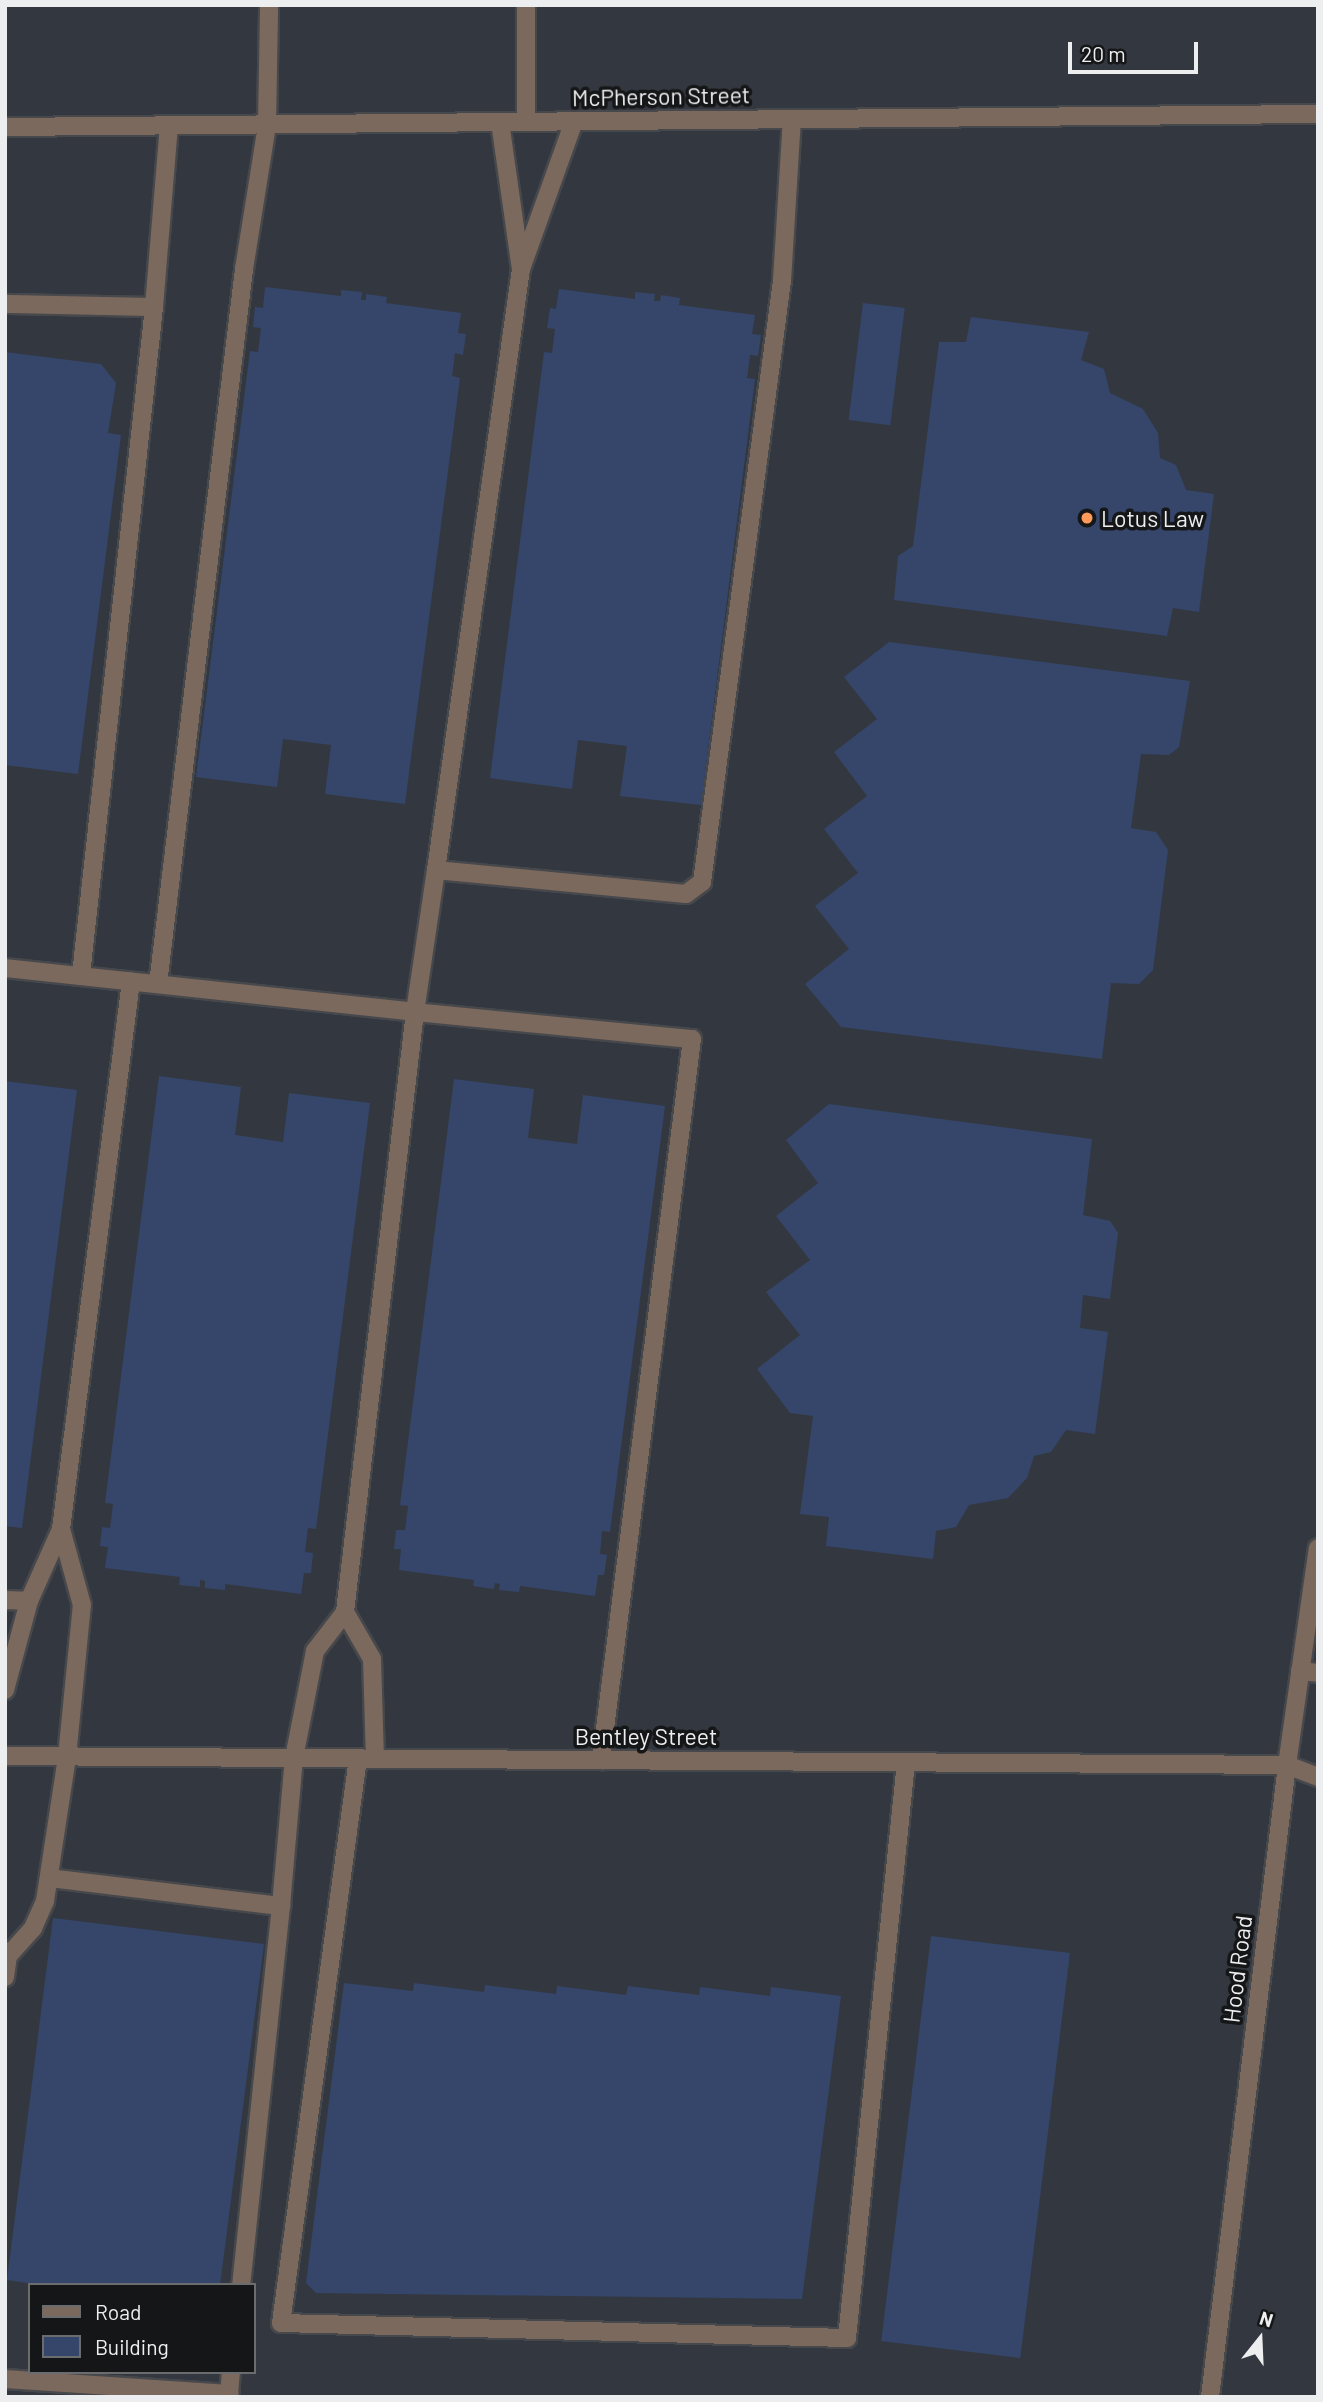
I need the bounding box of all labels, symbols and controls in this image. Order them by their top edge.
scale bar [1071,28,1200,72]
text: 20 m [1081,41,1126,66]
street label: McPherson Street [572,81,750,111]
place label: Lotus Law [1101,504,1204,532]
marker: Lotus Law [1079,510,1095,526]
street label: Bentley Street [575,1722,717,1750]
street label: Hood Road [1217,1914,1257,2024]
legend [28,2283,256,2374]
text: Road [95,2299,141,2324]
north arrow [1225,2304,1295,2374]
text: N [1257,2306,1276,2331]
text: Building [95,2334,169,2359]

